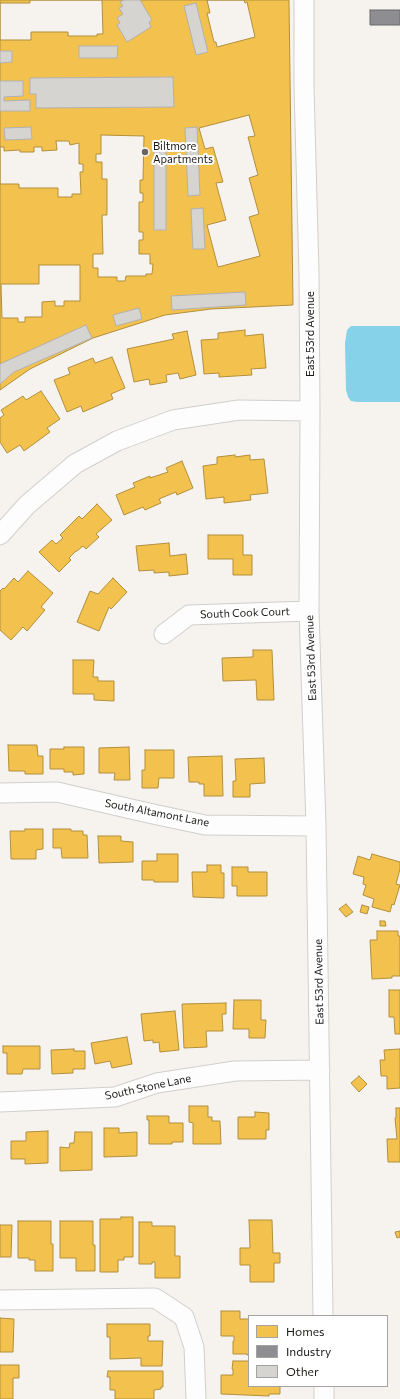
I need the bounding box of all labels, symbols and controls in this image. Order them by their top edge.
place label: Biltmore Apartments [153,139,213,165]
marker: Biltmore Apartments [140,147,150,157]
street label: East 53rd Avenue [303,291,317,377]
street label: South Cook Court [200,605,290,621]
street label: East 53rd Avenue [303,615,319,701]
street label: South Altamont Lane [104,796,210,830]
street label: East 53rd Avenue [312,939,326,1025]
street label: South Stone Lane [104,1071,192,1103]
legend [248,1315,388,1387]
text: Homes [286,1324,324,1338]
text: Industry [286,1344,331,1358]
text: Other [286,1364,319,1378]

